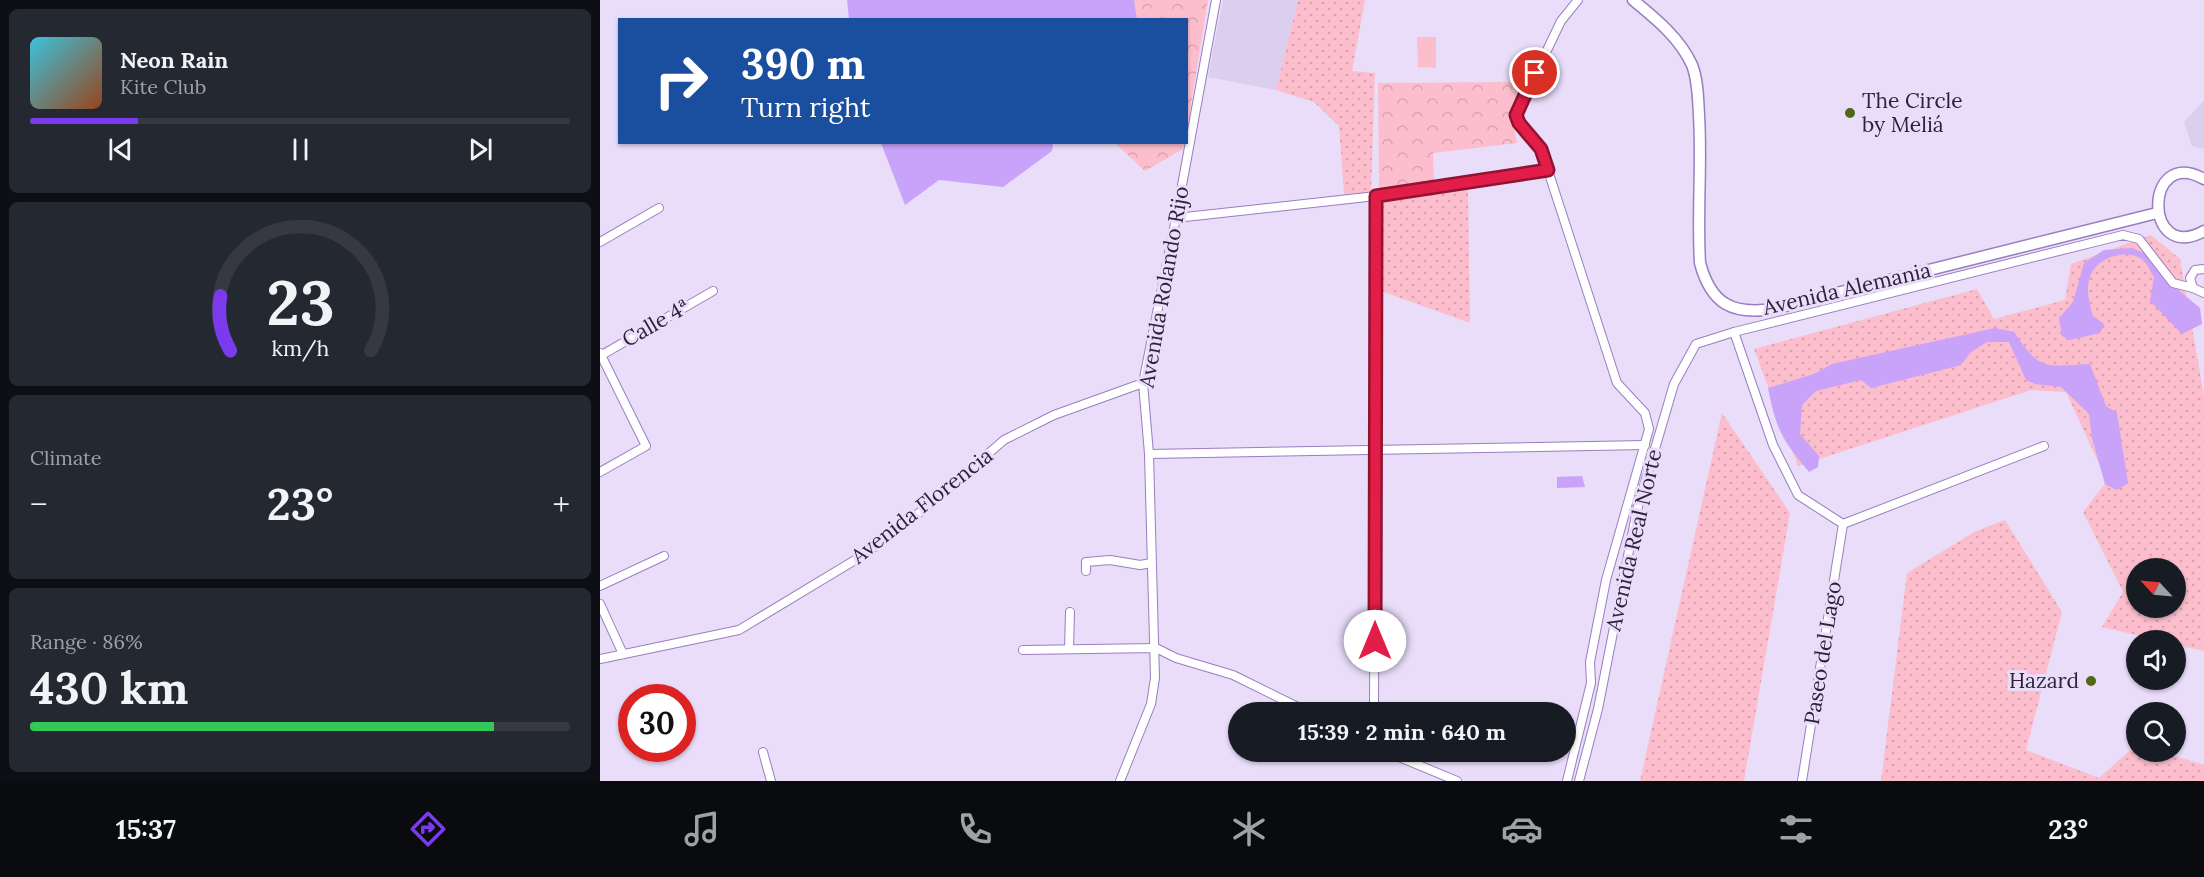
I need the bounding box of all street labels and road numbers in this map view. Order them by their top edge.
street label: Avenida Rolando Rijo [1132,184,1195,391]
street label: Avenida Alemania [1759,256,1934,321]
street label: Calle 4ª [617,292,694,353]
street label: Avenida Florencia [845,442,998,570]
street label: Avenida Real Norte [1599,447,1668,634]
street label: Paseo del Lago [1798,579,1847,726]

